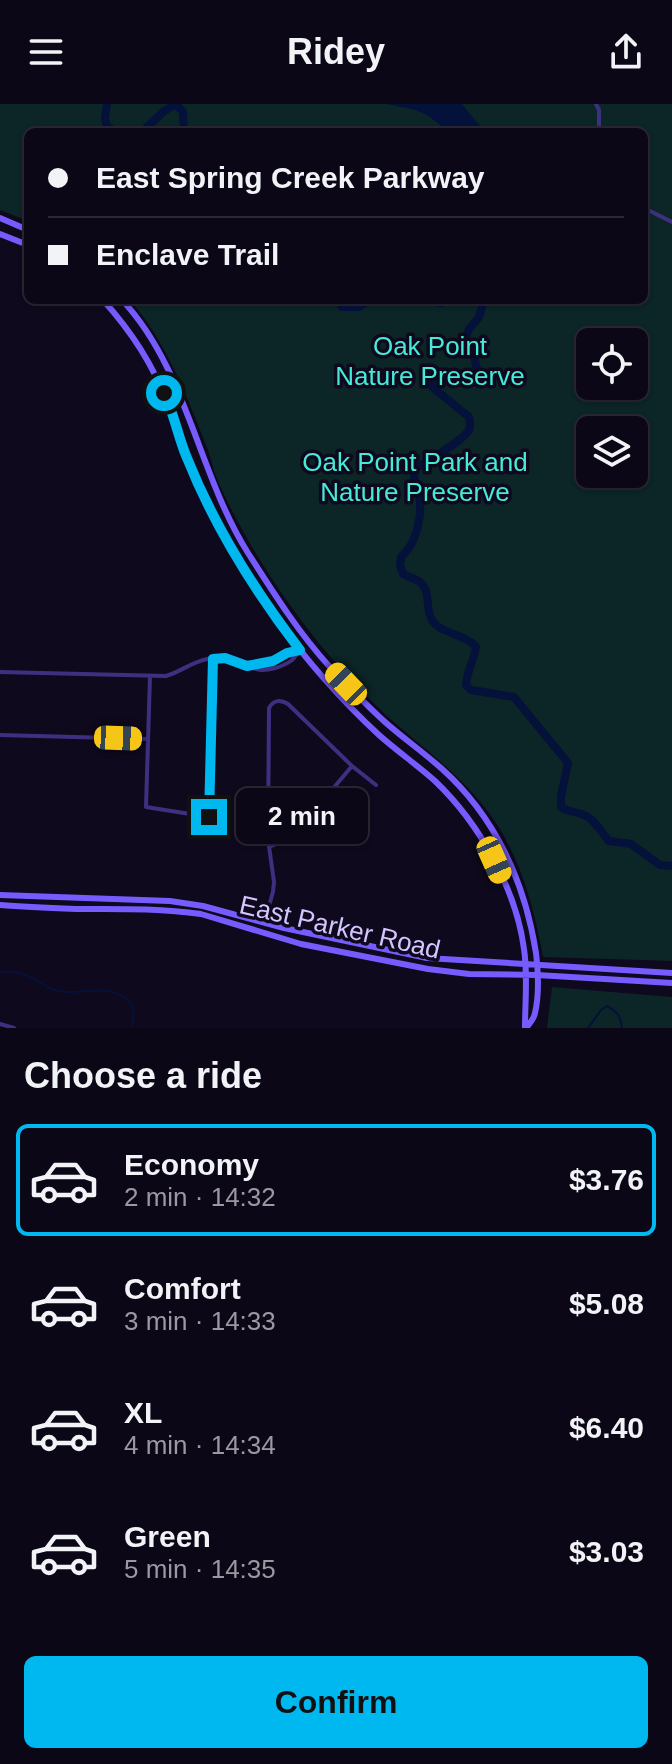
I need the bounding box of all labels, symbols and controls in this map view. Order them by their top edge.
icon: menu [24,30,68,74]
icon: share [604,30,648,74]
text: Ridey [287,31,385,72]
text: East Spring Creek Parkway [96,161,485,194]
text: Enclave Trail [96,238,279,271]
map controls [576,328,648,488]
button: locate [576,328,648,400]
park label: Oak Point Nature Preserve [335,331,525,391]
route start [146,375,182,411]
button: layers [576,416,648,488]
park label: Oak Point Park and Nature Preserve [302,447,528,507]
car [321,658,371,710]
car [94,725,142,751]
callout: 2 min [237,789,369,845]
route end [191,799,227,835]
text: 2 min [268,801,336,831]
car [473,833,515,887]
street label: East Parker Road [237,889,443,965]
text: Choose a ride [24,1055,262,1096]
icon: car [28,1144,100,1216]
text: Economy [124,1148,259,1181]
text: $3.76 [569,1163,644,1196]
text: 2 min · 14:32 [124,1182,276,1212]
icon: car [28,1268,100,1340]
text: Comfort [124,1272,241,1305]
text: $5.08 [569,1287,644,1320]
text: 3 min · 14:33 [124,1306,276,1336]
icon: car [28,1392,100,1464]
text: XL [124,1396,162,1429]
text: $6.40 [569,1411,644,1444]
text: 4 min · 14:34 [124,1430,276,1460]
icon: car [28,1516,100,1588]
text: Green [124,1520,211,1553]
text: $3.03 [569,1535,644,1568]
text: 5 min · 14:35 [124,1554,276,1584]
button: Confirm [24,1656,648,1748]

